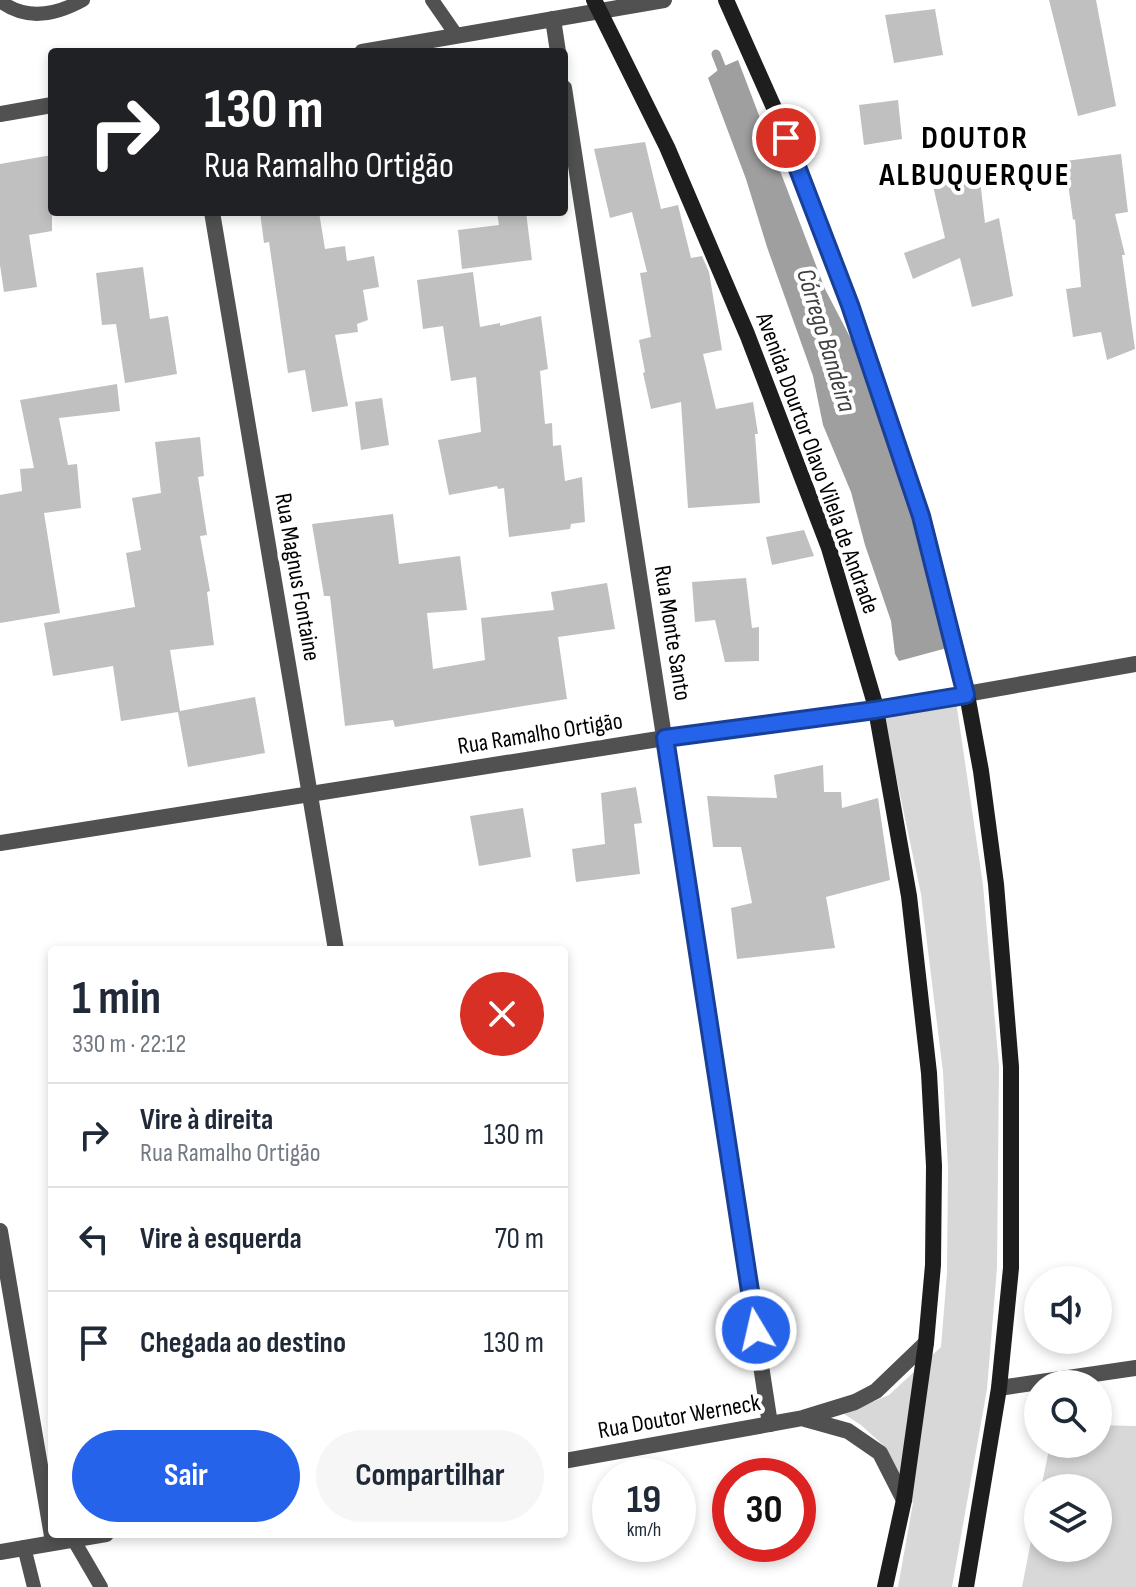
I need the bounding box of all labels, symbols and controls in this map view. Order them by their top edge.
text: 130 m [204,77,324,144]
icon: right [72,80,176,184]
pin [752,104,820,172]
icon: arrive [764,116,808,160]
district label: DOUTOR ALBUQUERQUE [878,119,1071,195]
text: Rua Ramalho Ortigão [204,145,454,188]
water label: Córrego Bandeira [789,265,862,416]
street label: Avenida Dourtor Olavo Vilela de Andrade [749,308,886,618]
street label: Rua Magnus Fontaine [268,491,327,663]
street label: Rua Monte Santo [648,563,698,703]
street label: Rua Ramalho Ortigão [456,706,625,761]
text: 1 min [72,970,161,1027]
button: close [460,972,544,1056]
text: 330 m · 22:12 [72,1029,186,1060]
text: Vire à direita [140,1102,273,1138]
icon: right [72,1113,116,1157]
text: 130 m [484,1117,544,1153]
text: Rua Ramalho Ortigão [140,1138,321,1169]
icon: left [72,1217,116,1261]
text: Vire à esquerda [140,1221,302,1257]
text: 70 m [495,1221,544,1257]
map controls [1024,1266,1112,1562]
button: sound [1024,1266,1112,1354]
position arrow [714,1288,798,1372]
icon: arrive [72,1321,116,1365]
text: Chegada ao destino [140,1325,346,1361]
text: 130 m [484,1325,544,1361]
button: search [1024,1370,1112,1458]
street label: Rua Doutor Werneck [596,1388,762,1445]
button: Sair [72,1430,300,1522]
button: Compartilhar [316,1430,544,1522]
speed limit sign: 30 [712,1458,816,1562]
button: layers [1024,1474,1112,1562]
text: 19 [627,1476,661,1524]
text: km/h [627,1518,661,1542]

